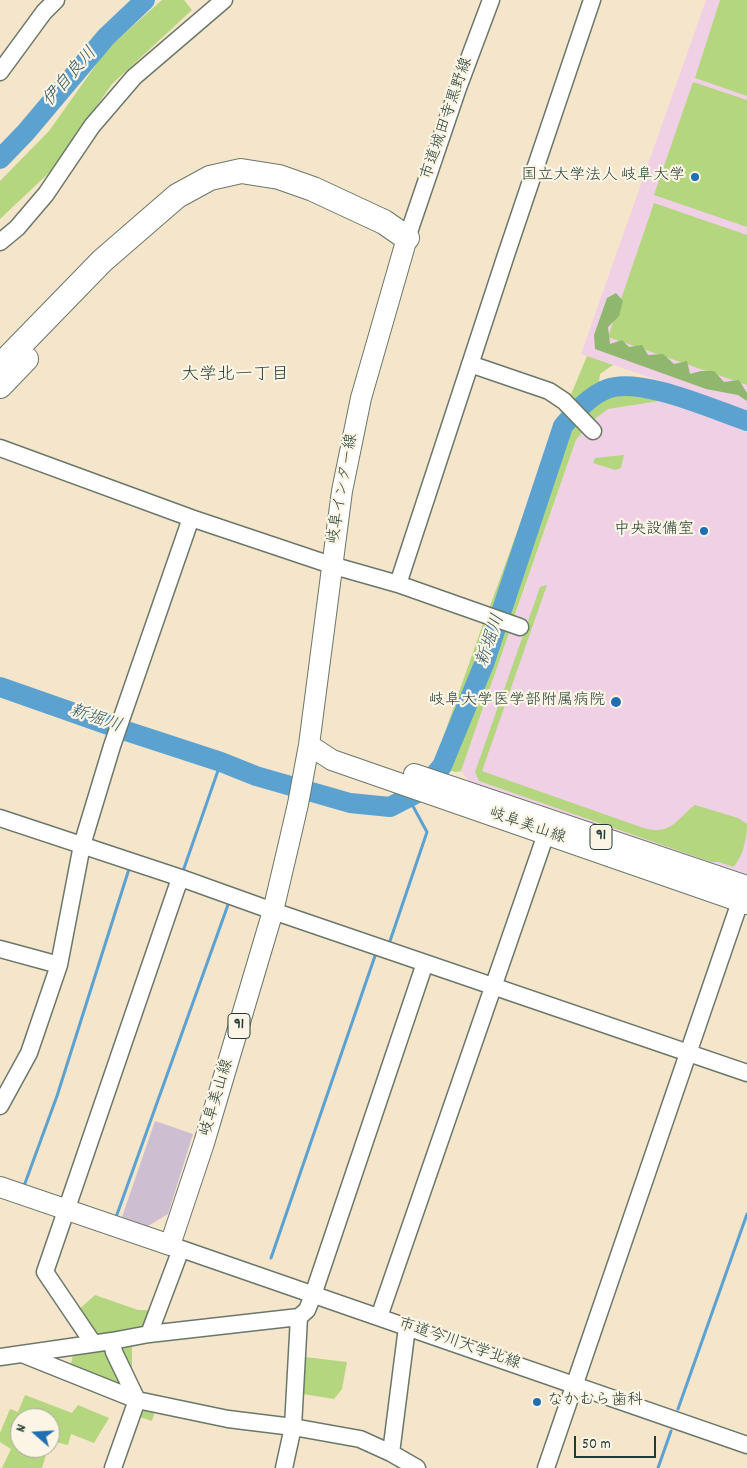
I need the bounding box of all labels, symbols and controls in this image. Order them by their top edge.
water label: 伊自良川 [39,44,103,112]
street label: 市道城田寺黒野線 [418,55,478,183]
place label: 国立大学法人 岐阜大学 [521,167,685,187]
marker: 国立大学法人 岐阜大学 [689,171,701,183]
district label: 大学北一丁目 [181,366,289,388]
street label: 岐阜インター線 [325,432,363,546]
place label: 中央設備室 [614,521,694,541]
marker: 中央設備室 [698,525,710,537]
water label: 新堀川 [473,612,511,670]
place label: 岐阜大学医学部附属病院 [429,692,605,712]
marker: 岐阜大学医学部附属病院 [609,695,623,709]
water label: 新堀川 [66,701,124,739]
street label: 岐阜美山線 [486,805,568,849]
road number: 91 [590,824,612,850]
road number: 91 [228,1014,250,1038]
street label: 岐阜美山線 [197,1057,239,1139]
street label: 市道今川大学北線 [395,1315,523,1375]
place label: なかむら歯科 [547,1392,643,1412]
marker: なかむら歯科 [531,1396,543,1408]
north arrow [10,1408,60,1458]
text: N [11,1422,32,1435]
scale bar [577,1426,660,1458]
text: 50 m [582,1434,611,1456]

